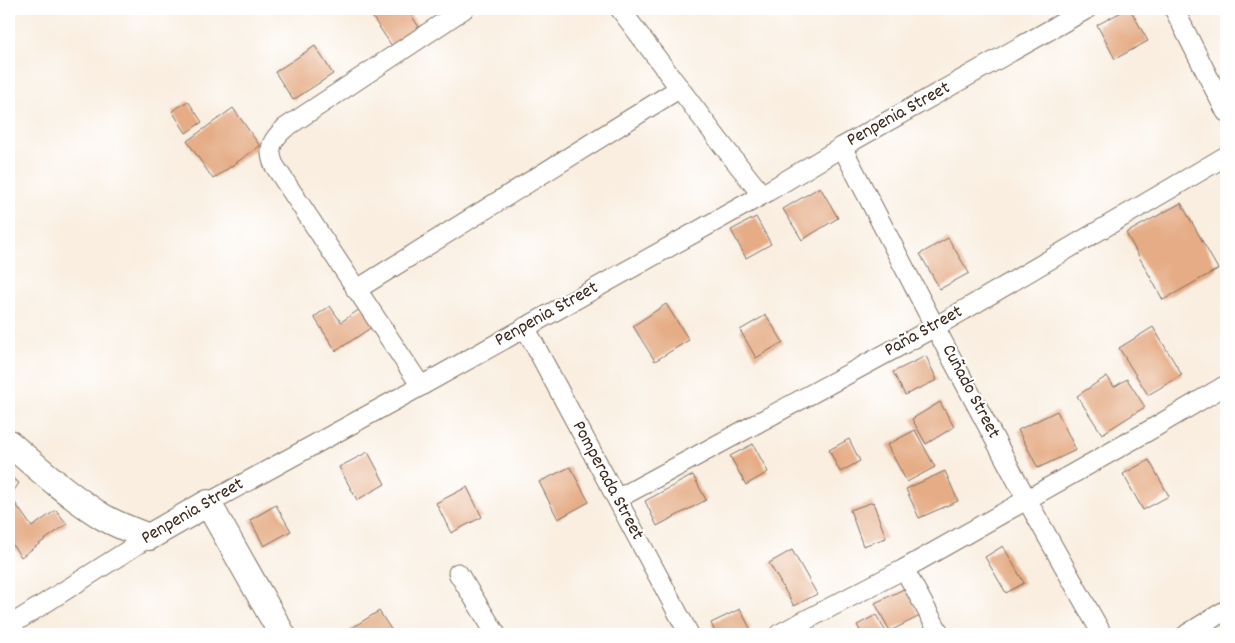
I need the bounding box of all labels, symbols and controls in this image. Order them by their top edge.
street label: Penpenia Street [842,75,956,155]
street label: Penpenia Street [490,275,604,355]
street label: Paña Street [880,299,968,365]
street label: Cuñado Street [934,340,1006,444]
street label: Pomperada Street [564,417,650,545]
street label: Penpenia Street [137,472,249,552]

